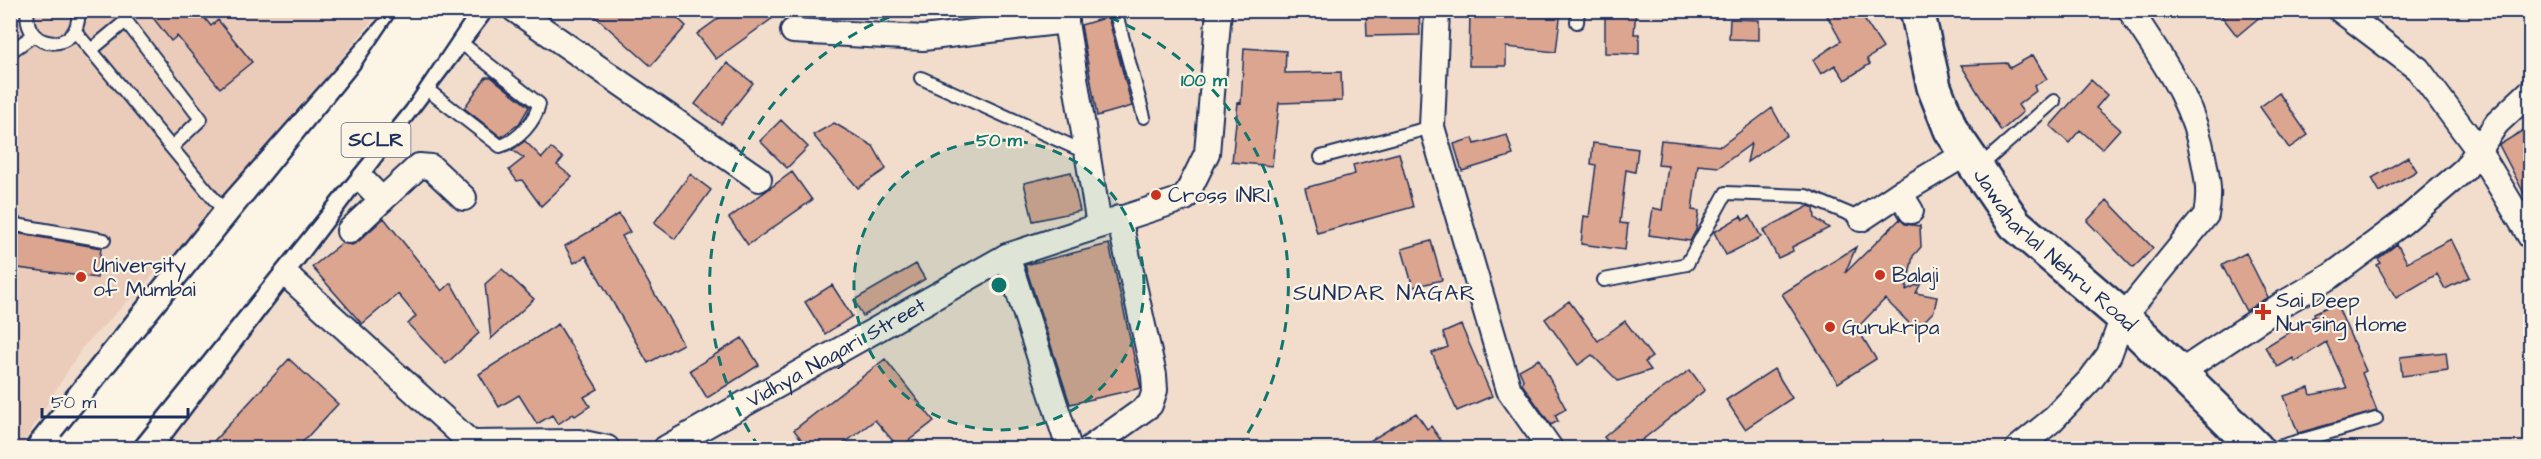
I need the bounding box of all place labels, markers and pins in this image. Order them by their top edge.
place label: Cross INRI [1168,181,1270,210]
marker: Cross INRI [1149,188,1163,202]
place label: University of Mumbai [93,251,196,304]
place label: Balaji [1892,261,1939,290]
marker: Balaji [1873,268,1887,282]
marker: University of Mumbai [74,270,88,284]
centre of rings [989,275,1009,295]
place label: Sai Deep Nursing Home [2276,286,2407,341]
marker: Sai Deep Nursing Home [2254,303,2272,321]
place label: Gurukripa [1842,313,1940,343]
marker: Gurukripa [1823,320,1837,334]

